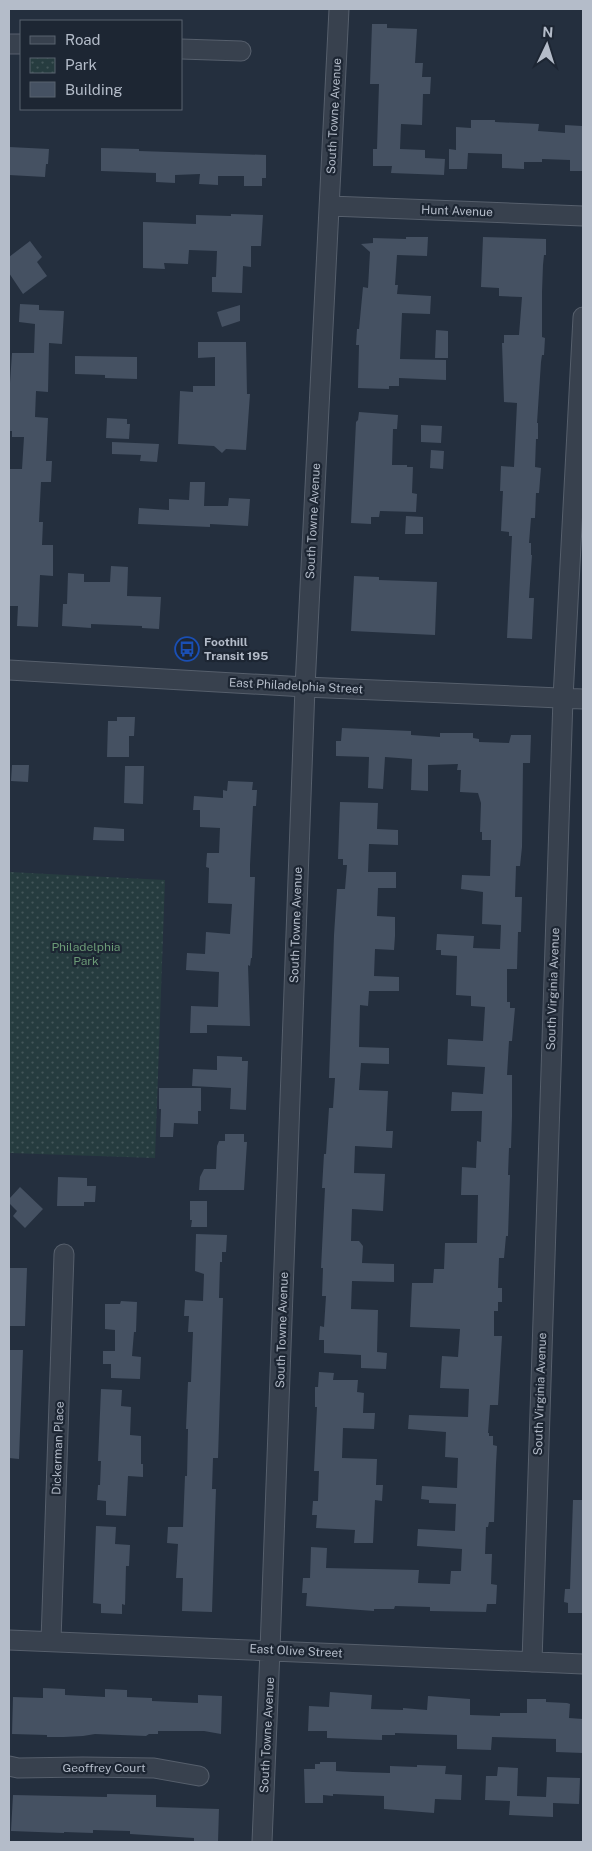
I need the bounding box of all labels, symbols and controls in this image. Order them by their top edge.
legend [20,20,182,110]
north arrow [522,20,572,70]
text: N [542,24,554,40]
text: Road [65,31,101,48]
text: Park [65,56,97,73]
street label: South Towne Avenue [324,57,344,174]
text: Building [65,81,123,98]
street label: Hunt Avenue [421,203,493,219]
street label: South Towne Avenue [303,462,323,579]
place label: Foothill Transit 195 [204,635,268,663]
bus stop icon: Foothill Transit 195 [174,636,200,662]
street label: East Philadelphia Street [228,675,364,697]
street label: South Towne Avenue [287,866,305,983]
street label: South Virginia Avenue [544,927,562,1051]
park label: Philadelphia Park [51,940,121,968]
street label: South Towne Avenue [273,1271,291,1388]
street label: South Virginia Avenue [531,1332,549,1456]
street label: Dickerman Place [49,1401,67,1495]
street label: East Olive Street [249,1642,343,1660]
street label: South Towne Avenue [257,1676,277,1793]
street label: Geoffrey Court [62,1761,146,1775]

